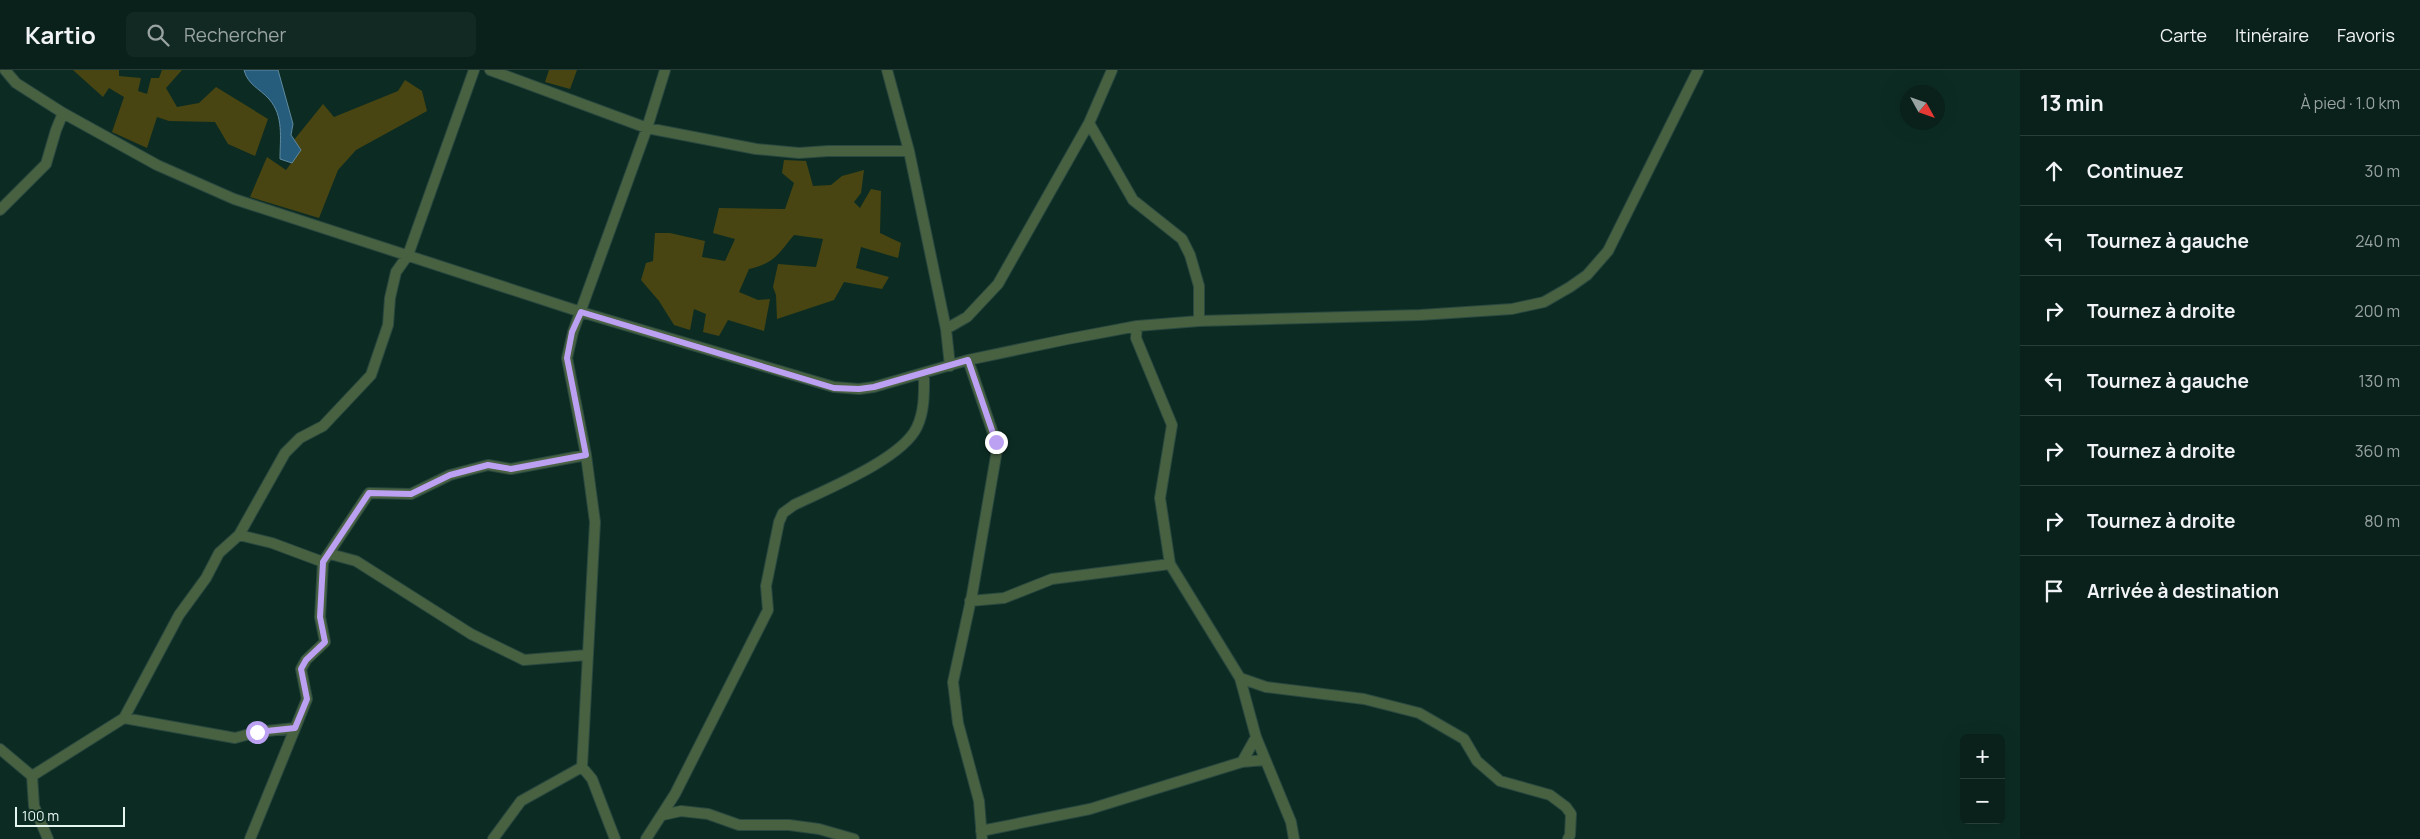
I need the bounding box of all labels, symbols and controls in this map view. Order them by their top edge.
search box [126,12,476,57]
text: Kartio [25,18,96,51]
icon: search [144,21,172,49]
text: Rechercher [184,22,286,48]
text: Carte [2160,23,2207,47]
text: Itinéraire [2235,23,2309,47]
text: Favoris [2337,23,2395,47]
north arrow [1900,85,1945,130]
text: 13 min [2040,89,2104,117]
text: À pied · 1.0 km [2300,92,2400,114]
icon: ahead [2040,157,2068,185]
text: Continuez [2087,158,2184,184]
text: 30 m [2365,160,2400,182]
icon: left [2040,227,2068,255]
text: Tournez à gauche [2087,228,2249,254]
text: 240 m [2355,230,2400,252]
icon: right [2040,297,2068,325]
text: Tournez à droite [2087,298,2235,324]
text: 200 m [2355,300,2400,322]
icon: left [2040,367,2068,395]
text: Tournez à gauche [2087,368,2249,394]
text: 130 m [2358,370,2400,392]
route end [985,431,1008,454]
icon: right [2040,437,2068,465]
text: Tournez à droite [2087,438,2235,464]
text: 360 m [2355,440,2400,462]
icon: right [2040,507,2068,535]
text: Tournez à droite [2087,508,2235,534]
text: 80 m [2364,510,2400,532]
icon: arrive [2040,577,2068,605]
text: Arrivée à destination [2087,578,2279,604]
route start [246,721,269,744]
map controls [1960,734,2005,824]
button: + [1960,734,2005,779]
button: − [1960,779,2005,824]
scale bar [15,804,125,827]
text: 100 m [22,806,59,825]

